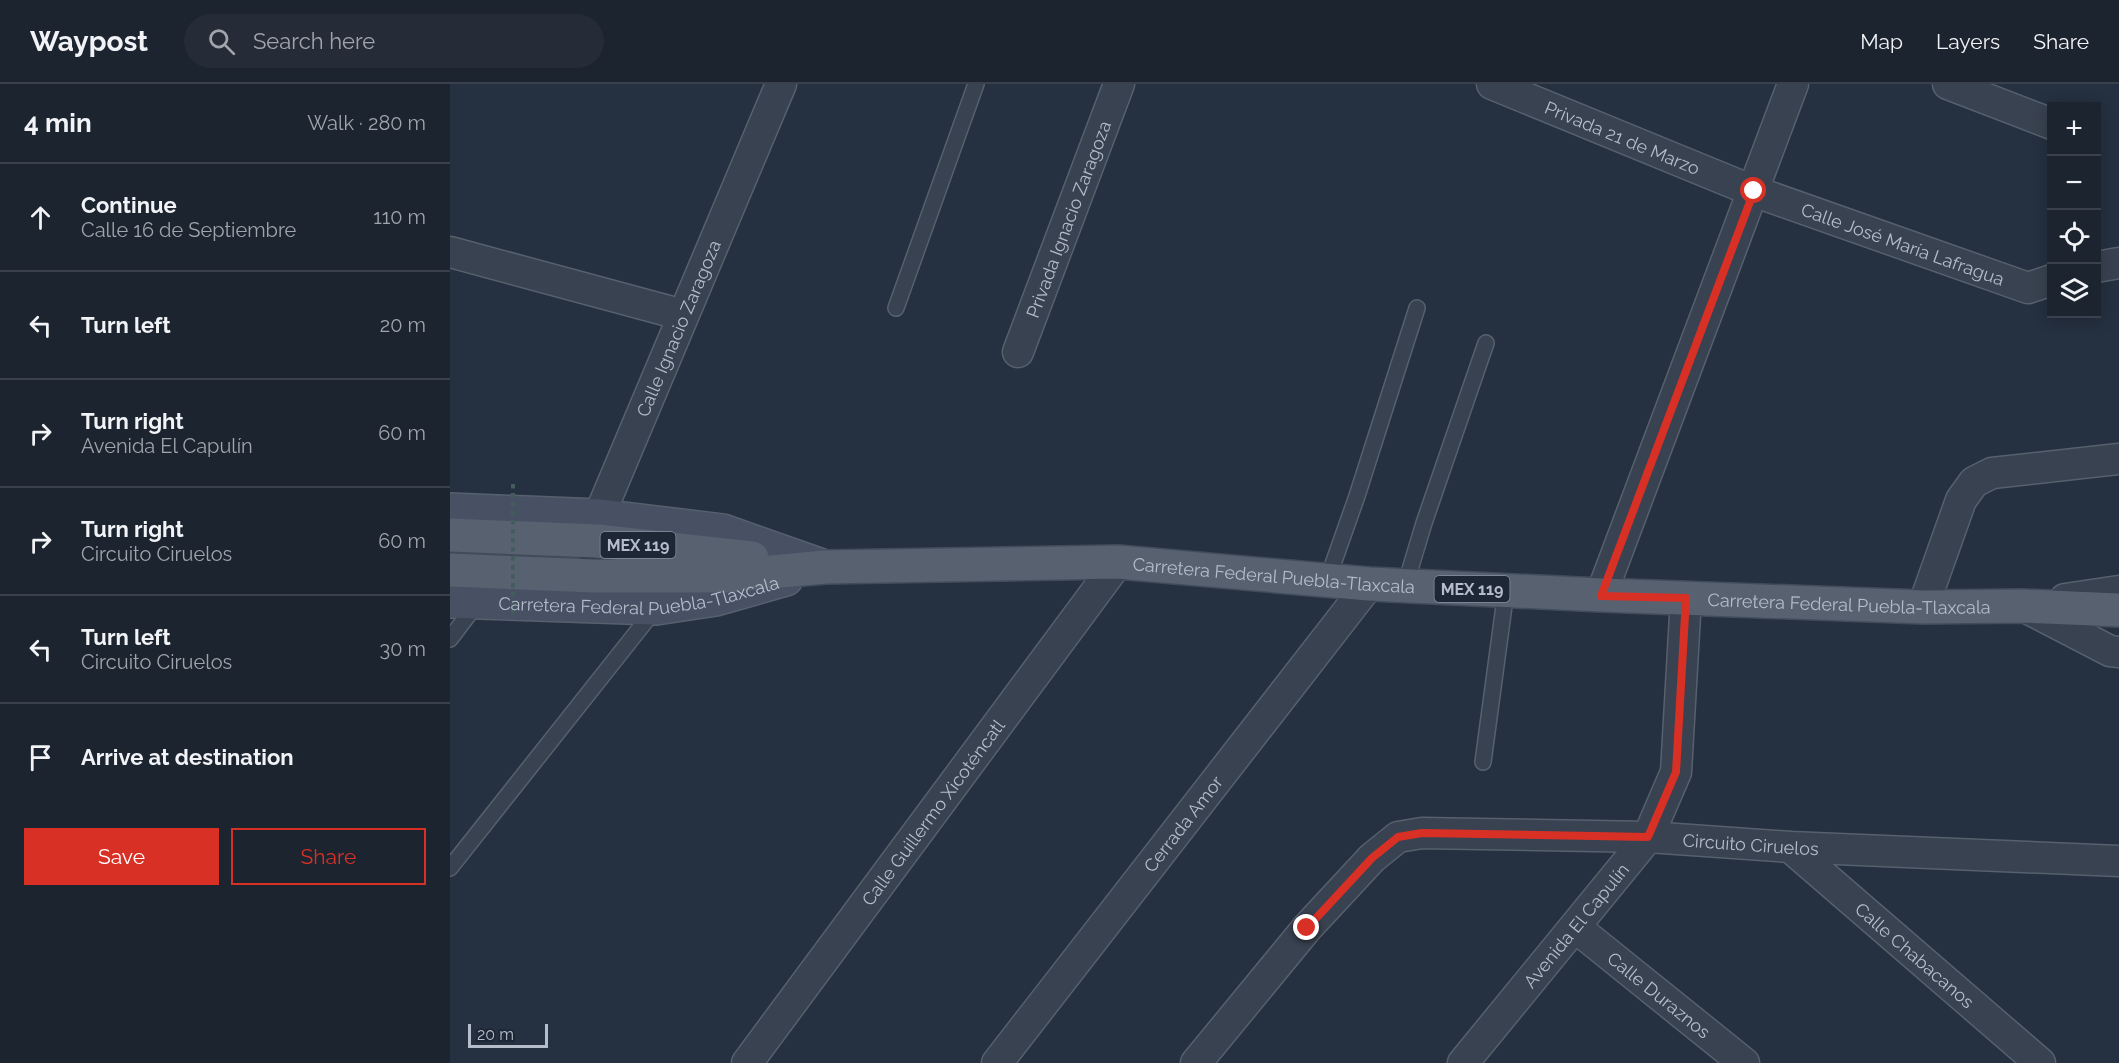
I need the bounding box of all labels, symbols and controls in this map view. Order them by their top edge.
search box [184,14,604,68]
text: Waypost [30,25,148,58]
icon: search [205,25,238,58]
text: Search here [253,28,375,54]
text: Map [1860,29,1903,54]
text: Layers [1936,29,2000,54]
text: Share [2033,29,2089,54]
street label: Privada 21 de Marzo [1542,96,1703,179]
map controls [2047,102,2101,318]
button: + [2047,102,2101,156]
text: 4 min [24,108,92,138]
text: Walk · 280 m [307,111,426,135]
street label: Privada Ignacio Zaragoza [1021,118,1115,320]
button: − [2047,156,2101,210]
route start [1740,177,1766,203]
text: Continue [81,192,177,218]
street label: Calle José María Lafragua [1799,198,2007,289]
icon: ahead [24,201,57,234]
text: 110 m [373,205,426,229]
button: locate [2047,210,2101,264]
text: Calle 16 de Septiembre [81,218,296,242]
street label: Calle Ignacio Zaragoza [632,237,725,420]
button: layers [2047,264,2101,318]
icon: left [24,309,57,342]
text: Turn left [81,312,171,338]
text: 20 m [380,313,426,337]
text: Turn right [81,408,184,434]
icon: right [24,417,57,450]
text: 60 m [378,421,426,445]
text: Avenida El Capulín [81,434,253,458]
text: Turn right [81,516,184,542]
icon: right [24,525,57,558]
text: 60 m [378,529,426,553]
road number: MEX 119 [600,532,675,558]
text: Circuito Ciruelos [81,542,232,566]
street label: Carretera Federal Puebla-Tlaxcala [1132,553,1415,597]
street label: Carretera Federal Puebla-Tlaxcala [498,571,781,619]
road number: MEX 119 [1434,576,1510,602]
street label: Carretera Federal Puebla-Tlaxcala [1707,588,1991,618]
text: Turn left [81,624,171,650]
icon: left [24,633,57,666]
text: 30 m [380,637,426,661]
text: Circuito Ciruelos [81,650,232,674]
street label: Calle Guillermo Xicoténcatl [857,715,1009,909]
icon: arrive [24,741,57,774]
text: Arrive at destination [81,744,294,770]
street label: Cerrada Amor [1139,771,1227,876]
button: Save [24,828,219,885]
button: Share [231,828,426,885]
street label: Circuito Ciruelos [1682,829,1819,859]
street label: Avenida El Capulín [1519,859,1633,992]
street label: Calle Chabacanos [1851,898,1979,1012]
route end [1293,914,1319,940]
street label: Calle Duraznos [1604,947,1715,1042]
scale bar [468,1021,548,1048]
text: 20 m [477,1025,514,1044]

